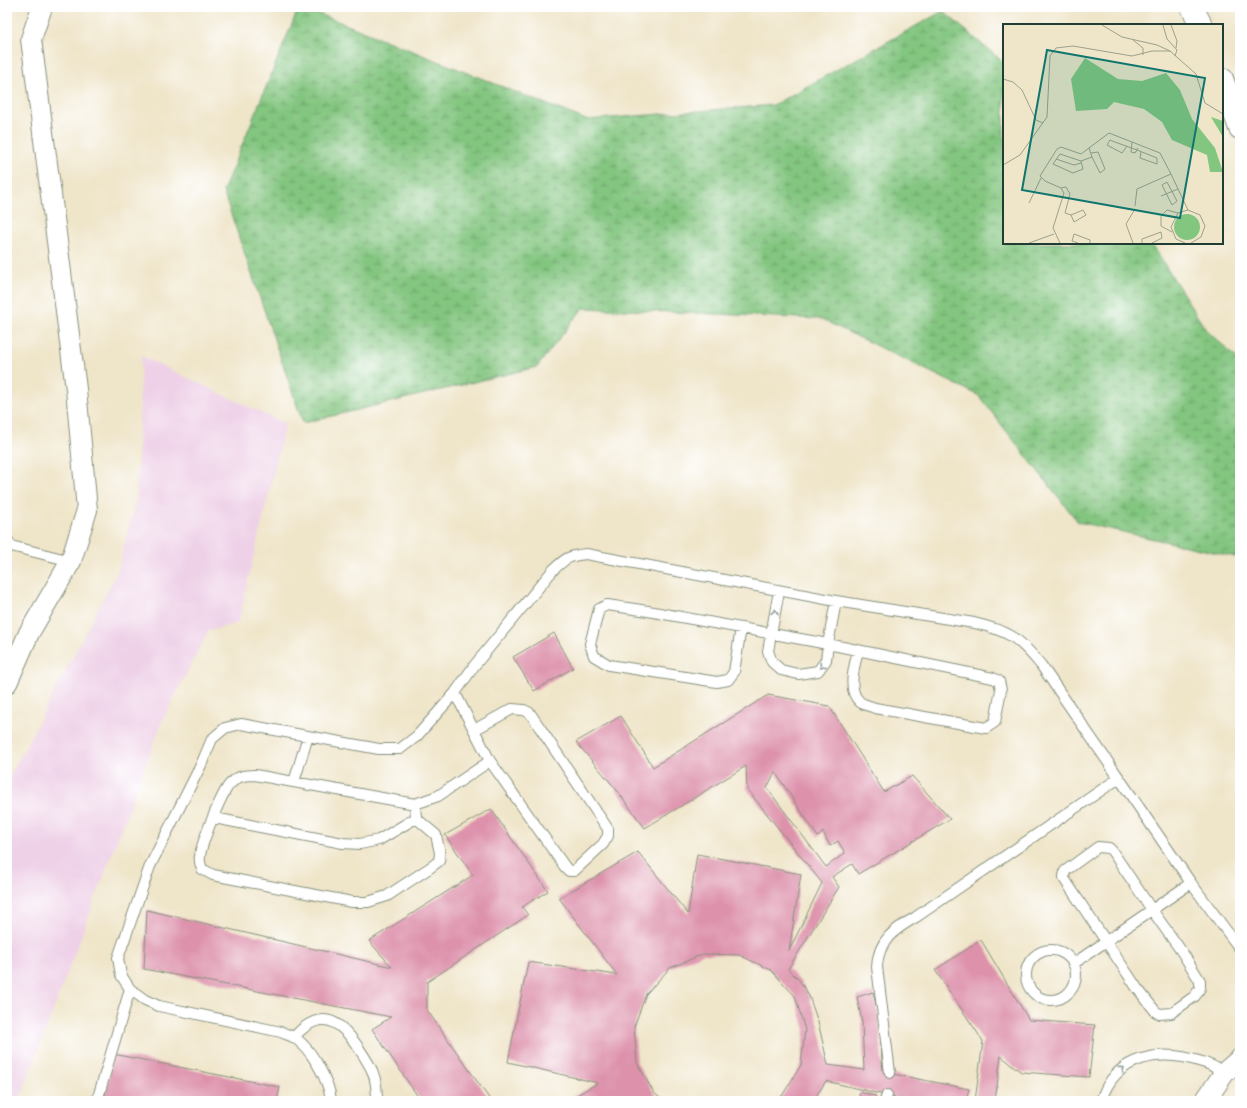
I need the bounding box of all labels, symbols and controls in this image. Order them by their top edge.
inset map [1003,24,1223,244]
one-way arrow [770,609,778,615]
one-way arrow [820,661,827,668]
one-way arrow [1117,1067,1124,1074]

